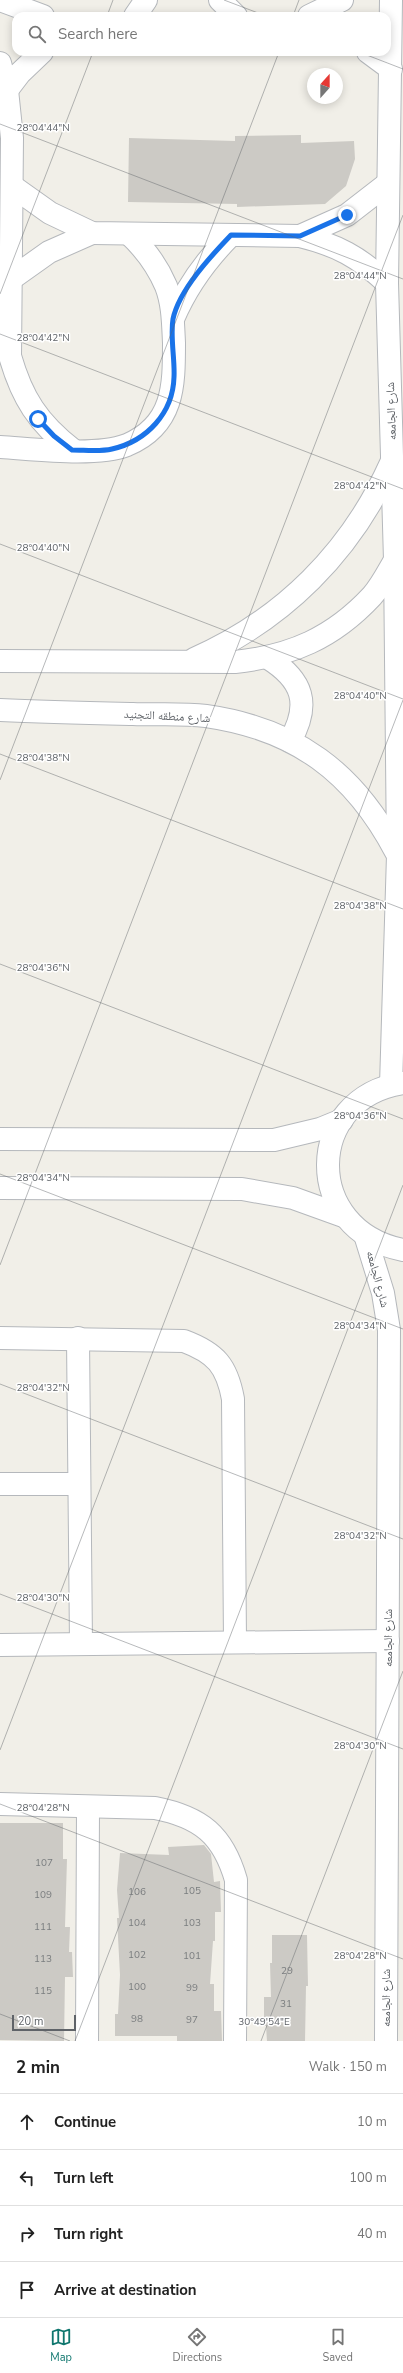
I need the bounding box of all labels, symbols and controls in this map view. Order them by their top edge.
search box [12,12,391,56]
icon: search [26,23,48,45]
text: Search here [58,24,138,44]
north arrow [307,68,343,104]
text: 28°04'44"N [16,121,70,135]
route end [338,206,356,224]
text: 28°04'44"N [333,269,387,283]
text: 28°04'42"N [16,331,70,345]
street label: شارع الجامعه [382,382,400,440]
route start [29,410,47,428]
text: 28°04'42"N [333,479,387,493]
text: 28°04'40"N [16,541,70,555]
text: 28°04'40"N [333,689,387,703]
street label: شارع منطقه التجنيد [123,706,211,726]
text: 28°04'38"N [16,751,70,765]
text: 28°04'38"N [333,899,387,913]
text: 28°04'36"N [16,961,70,975]
text: 28°04'36"N [333,1109,387,1123]
text: 28°04'34"N [16,1171,70,1185]
street label: شارع الجامعه [363,1249,393,1309]
text: 28°04'34"N [333,1319,387,1333]
text: 28°04'32"N [16,1381,70,1395]
text: 28°04'32"N [333,1529,387,1543]
text: 28°04'30"N [16,1591,70,1605]
street label: شارع الجامعه [380,1609,396,1667]
text: 28°04'30"N [333,1739,387,1753]
text: 28°04'28"N [16,1801,70,1815]
house number: 107 [35,1856,53,1870]
house number: 105 [183,1884,201,1898]
house number: 106 [128,1885,146,1899]
house number: 109 [34,1888,52,1902]
house number: 104 [128,1916,146,1930]
house number: 103 [183,1916,201,1930]
house number: 111 [34,1920,52,1934]
house number: 102 [128,1948,146,1962]
house number: 101 [183,1949,201,1963]
text: 28°04'28"N [333,1949,387,1963]
house number: 113 [34,1952,52,1966]
house number: 29 [281,1964,293,1978]
street label: شارع الجامعه [378,1969,394,2027]
house number: 100 [128,1980,146,1994]
house number: 99 [186,1981,198,1995]
house number: 115 [34,1984,52,1998]
house number: 31 [280,1997,292,2011]
house number: 98 [131,2012,143,2026]
scale bar [12,2013,76,2032]
house number: 97 [186,2013,198,2027]
text: 20 m [18,2014,43,2029]
text: 30°49'54"E [238,2015,290,2029]
text: 2 min [16,2056,60,2079]
text: Walk · 150 m [309,2058,387,2076]
icon: ahead [16,2111,38,2133]
text: Continue [54,2112,116,2132]
text: 10 m [357,2113,387,2131]
icon: left [16,2167,38,2189]
text: Turn left [54,2168,113,2188]
text: 100 m [349,2169,387,2187]
icon: right [16,2223,38,2245]
text: Turn right [54,2224,123,2244]
text: 40 m [357,2225,387,2243]
icon: arrive [16,2279,38,2301]
text: Arrive at destination [54,2280,197,2300]
tab: Map [50,2326,72,2365]
tab: Directions [172,2326,222,2365]
tab: Saved [322,2326,353,2365]

